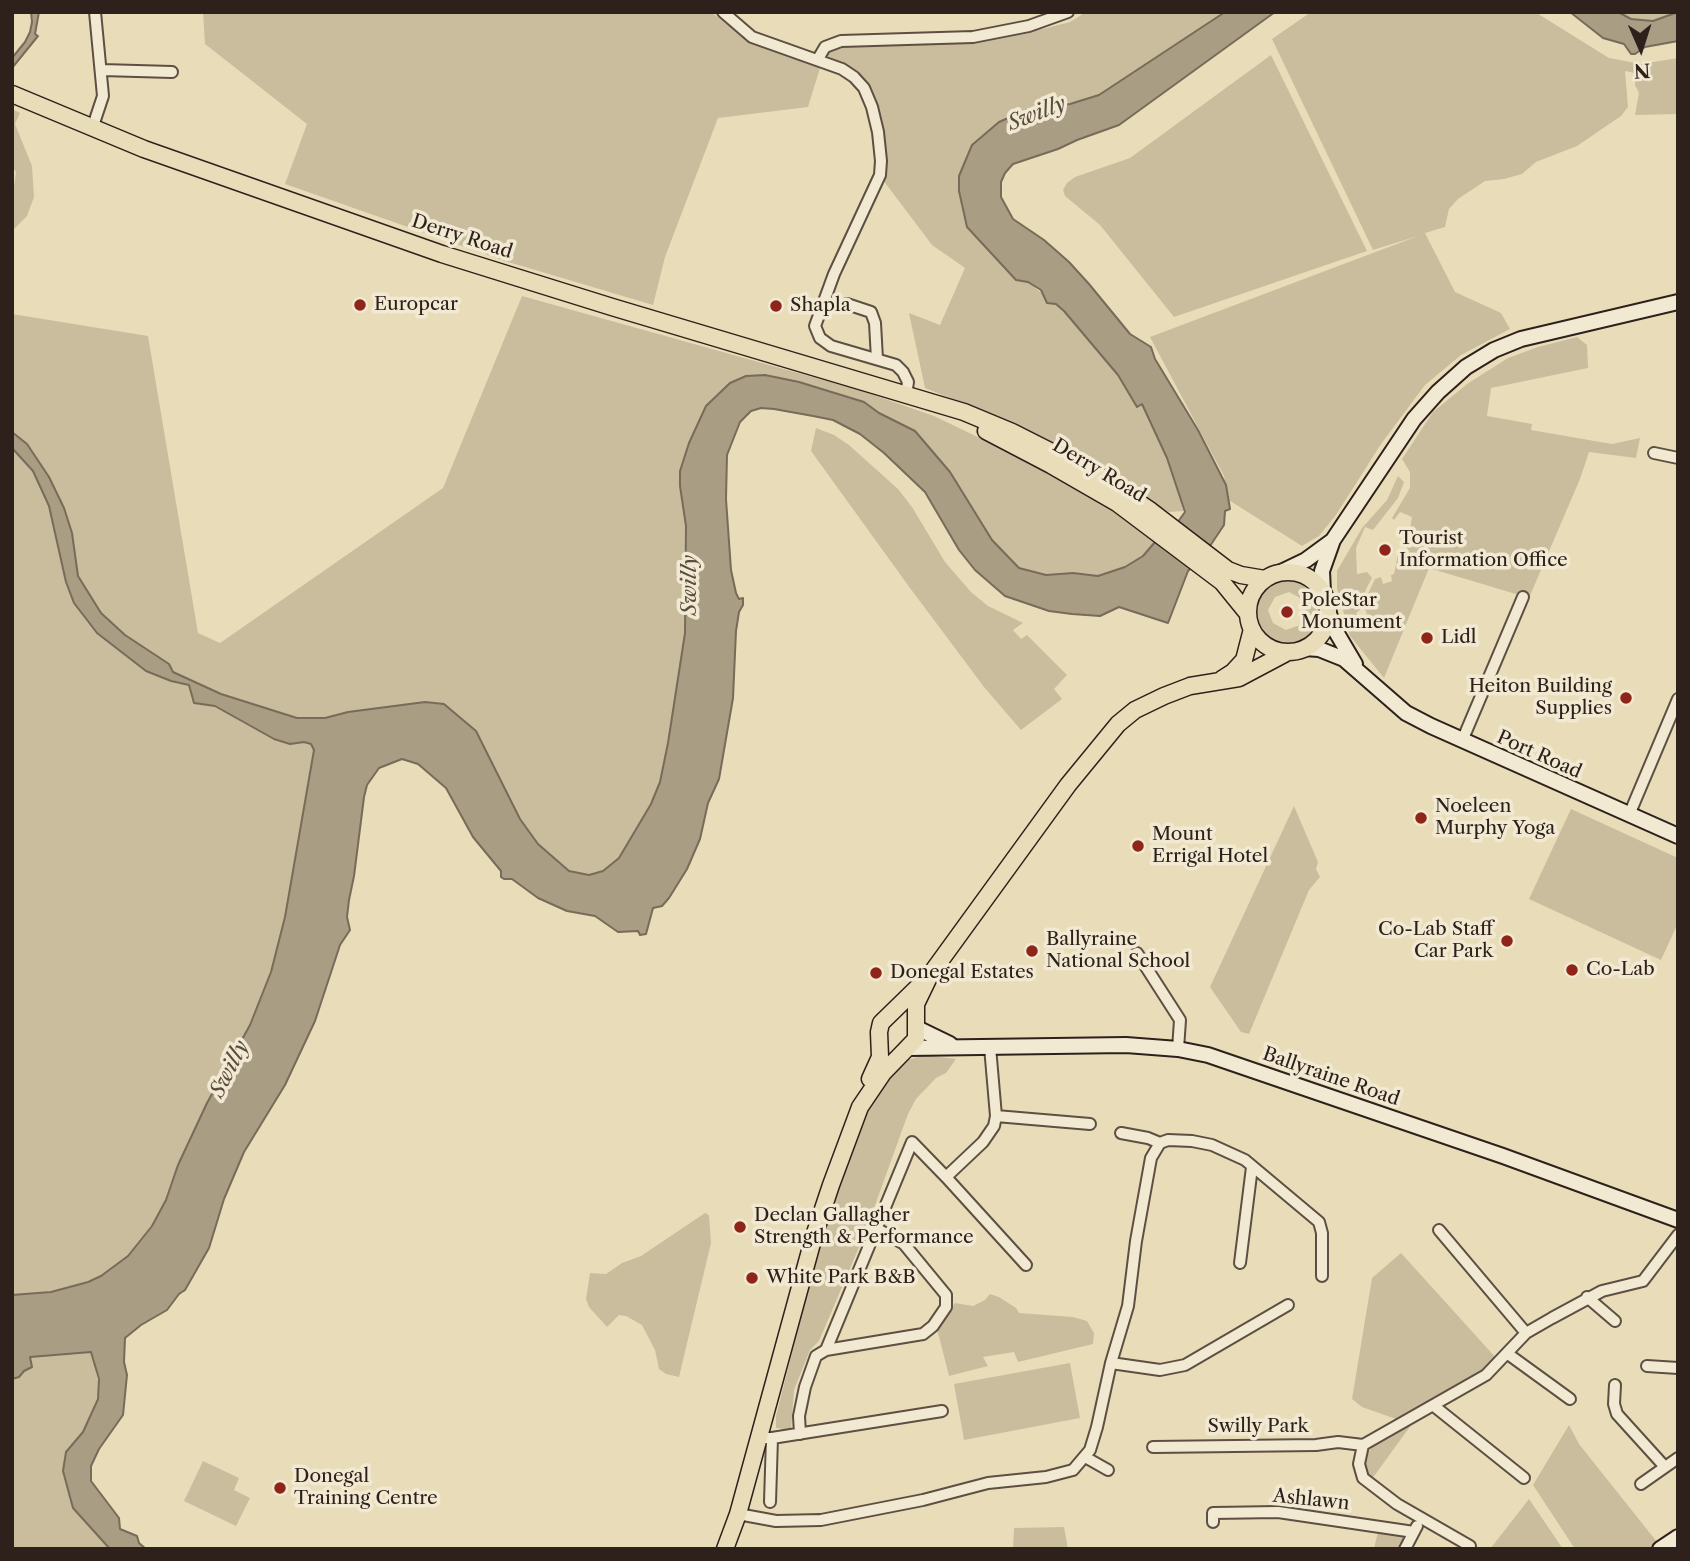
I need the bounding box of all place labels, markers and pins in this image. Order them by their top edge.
place label: Europcar [374,294,458,316]
place label: Shapla [790,295,851,317]
marker: Europcar [352,297,368,313]
marker: Shapla [768,298,784,314]
place label: Tourist Information Office [1399,528,1568,572]
marker: Tourist Information Office [1377,542,1393,558]
place label: PoleStar Monument [1301,590,1402,634]
marker: PoleStar Monument [1279,604,1295,620]
place label: Lidl [1441,627,1476,649]
marker: Lidl [1419,630,1435,646]
place label: Heiton Building Supplies [1469,676,1612,720]
marker: Heiton Building Supplies [1618,690,1634,706]
place label: Noeleen Murphy Yoga [1435,796,1555,840]
marker: Noeleen Murphy Yoga [1413,810,1429,826]
place label: Mount Errigal Hotel [1152,824,1268,868]
marker: Mount Errigal Hotel [1130,838,1146,854]
place label: Co-Lab Staff Car Park [1378,919,1493,963]
place label: Ballyraine National School [1046,929,1190,973]
marker: Co-Lab Staff Car Park [1499,933,1515,949]
marker: Ballyraine National School [1024,943,1040,959]
place label: Co-Lab [1586,959,1655,981]
place label: Donegal Estates [890,962,1034,984]
marker: Co-Lab [1564,962,1580,978]
marker: Donegal Estates [868,965,884,981]
place label: Declan Gallagher Strength & Performance [754,1205,974,1249]
marker: Declan Gallagher Strength & Performance [732,1219,748,1235]
place label: White Park B&B [766,1267,916,1289]
marker: White Park B&B [744,1270,760,1286]
place label: Donegal Training Centre [294,1466,438,1510]
marker: Donegal Training Centre [272,1480,288,1496]

